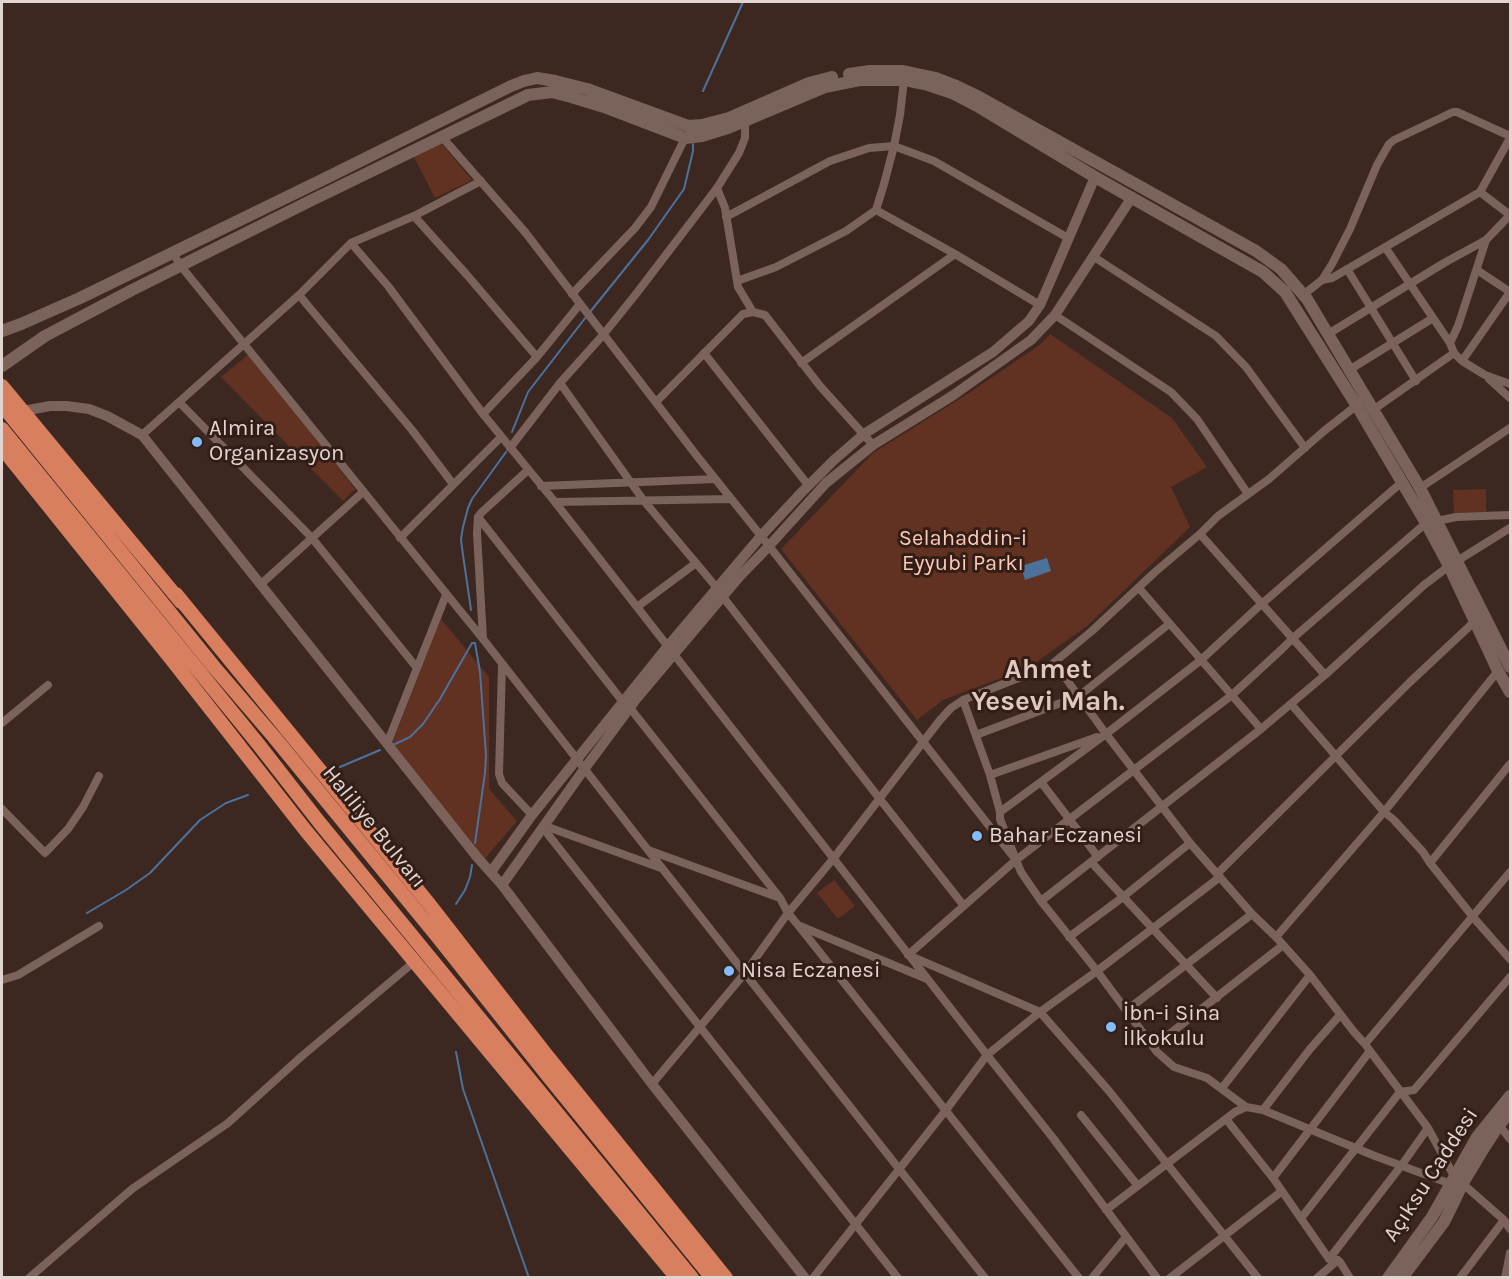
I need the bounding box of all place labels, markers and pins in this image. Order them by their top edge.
place label: Almira Organizasyon [209,416,344,468]
marker: Almira Organizasyon [190,435,204,449]
place label: Bahar Eczanesi [989,823,1142,849]
marker: Bahar Eczanesi [970,829,984,843]
place label: Nisa Eczanesi [741,958,880,984]
marker: Nisa Eczanesi [722,964,736,978]
place label: İbn-i Sina İlkokulu [1123,1001,1220,1052]
marker: İbn-i Sina İlkokulu [1104,1020,1118,1034]

